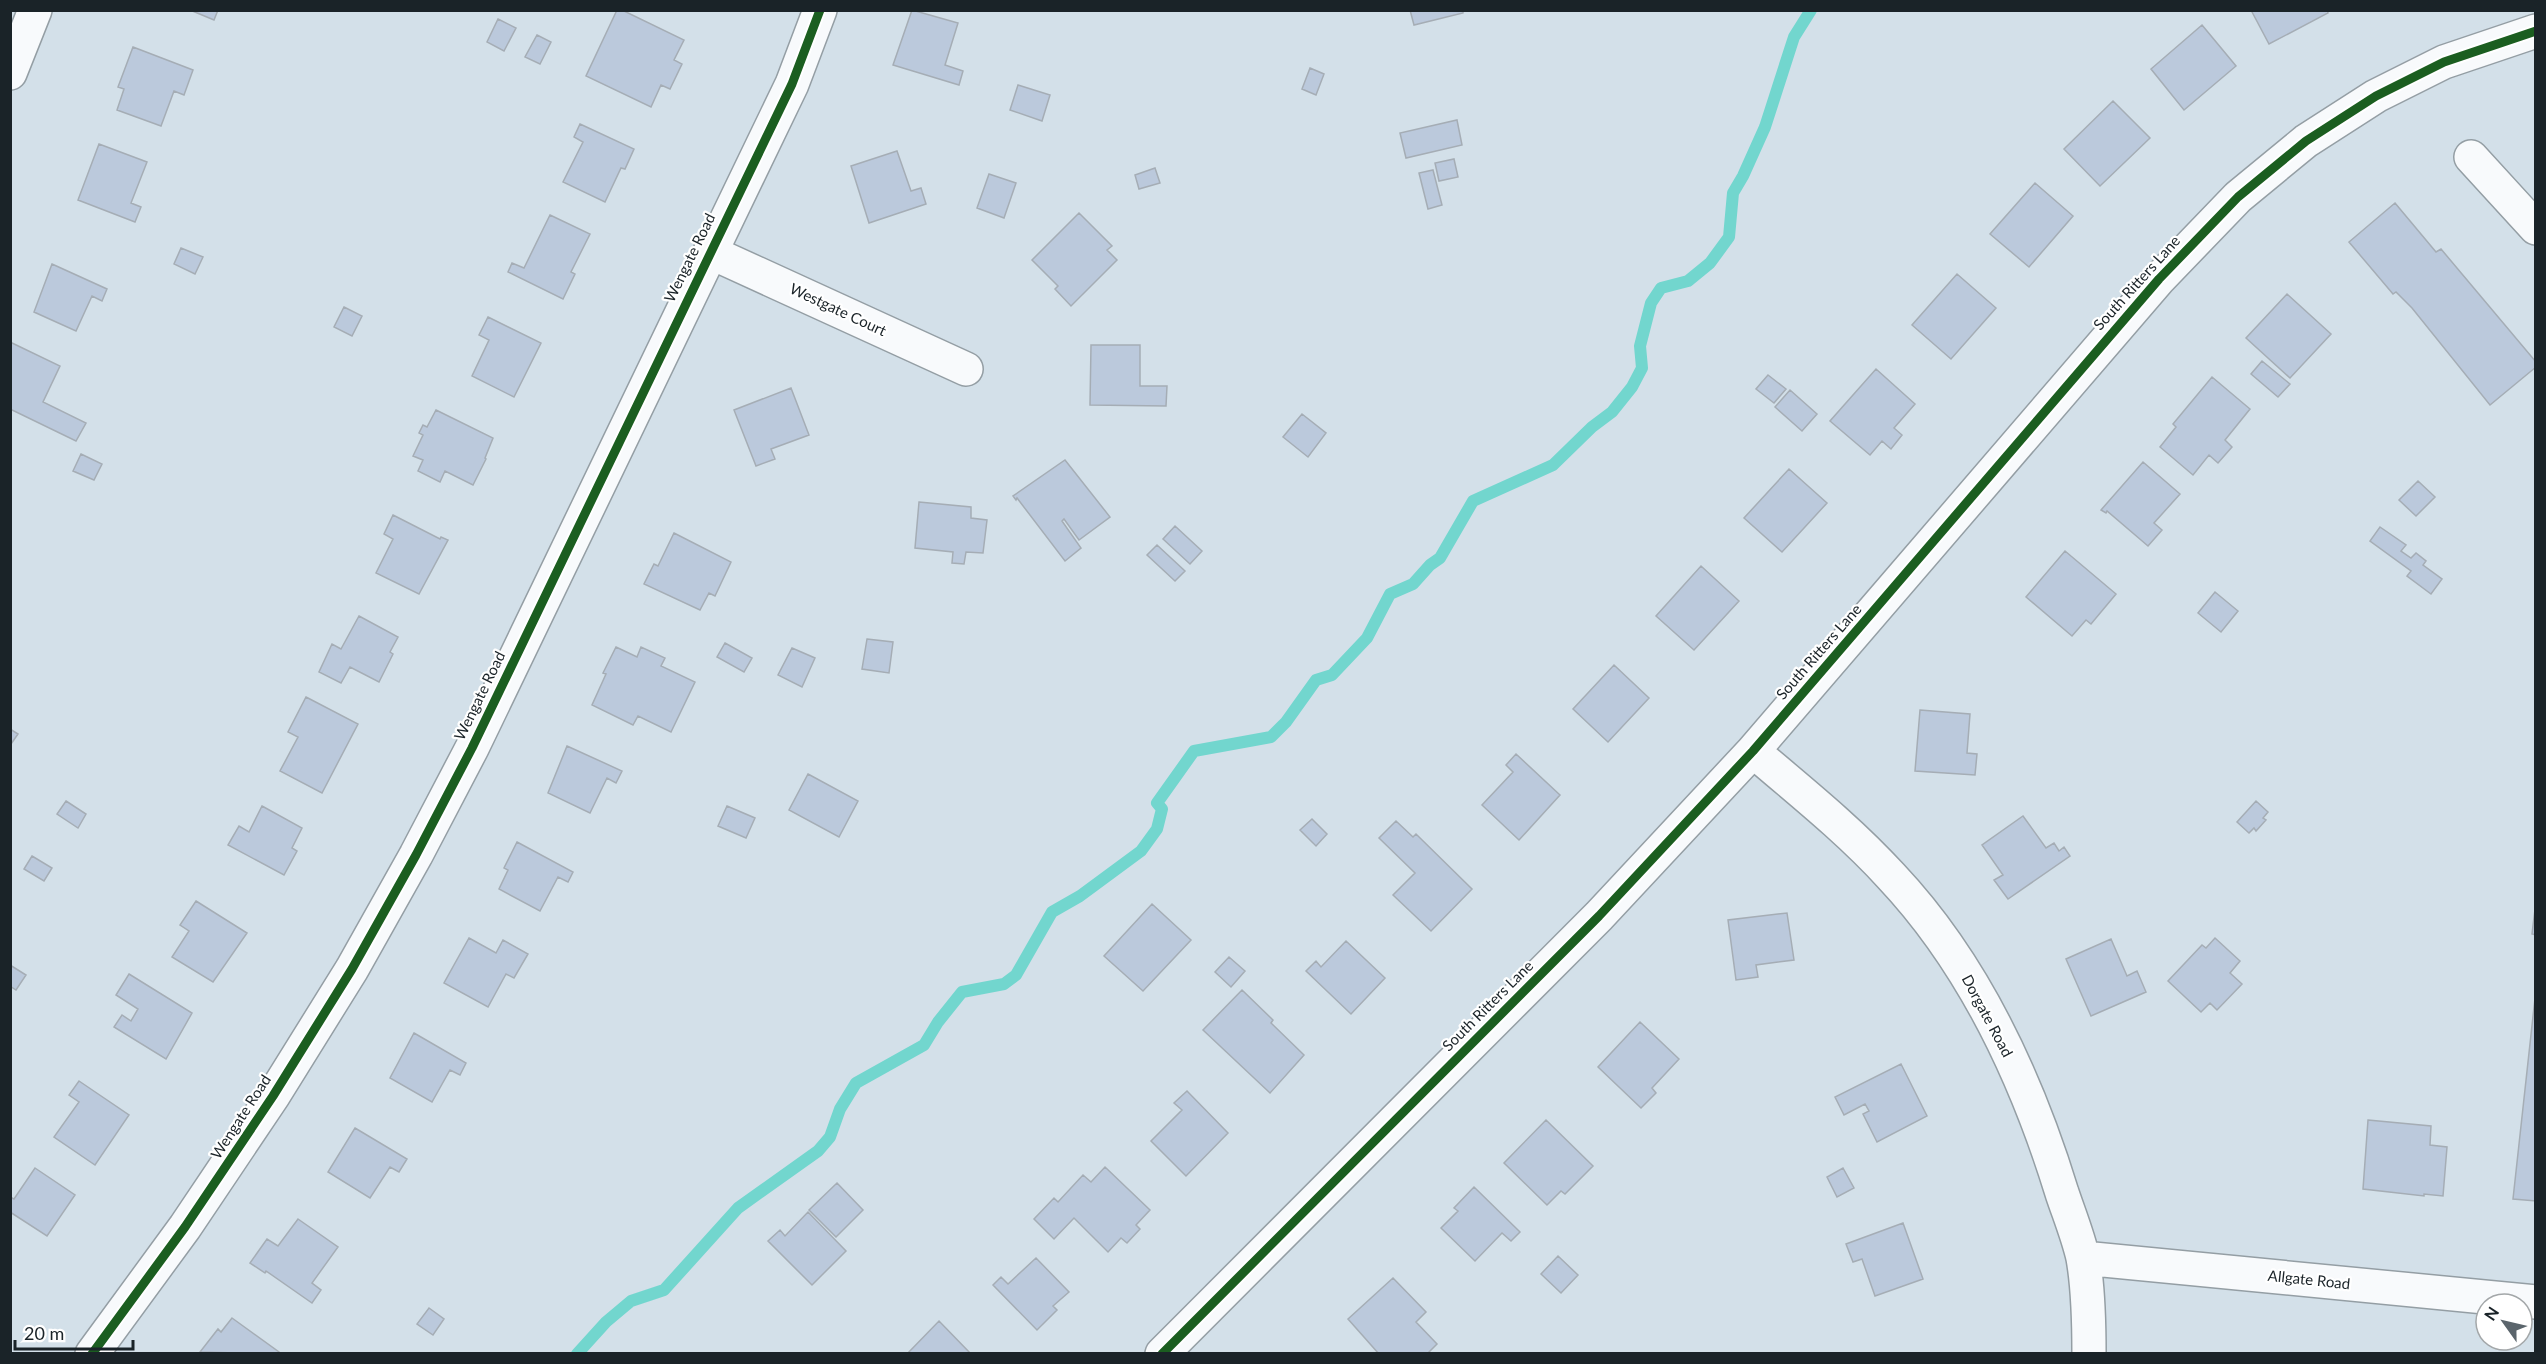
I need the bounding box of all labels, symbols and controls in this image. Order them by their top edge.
street label: Wengate Road [660,210,718,305]
street label: South Ritters Lane [2089,231,2183,333]
street label: Westgate Court [787,279,890,340]
street label: South Ritters Lane [1772,600,1865,703]
street label: Wengate Road [450,648,508,743]
street label: South Ritters Lane [1438,956,1536,1054]
street label: Dorgate Road [1959,971,2017,1060]
street label: Wengate Road [206,1071,274,1162]
street label: Allgate Road [2267,1266,2351,1292]
north arrow [2474,1292,2534,1352]
text: N [2480,1303,2502,1324]
scale bar [15,1313,134,1351]
text: 20 m [24,1322,64,1344]

